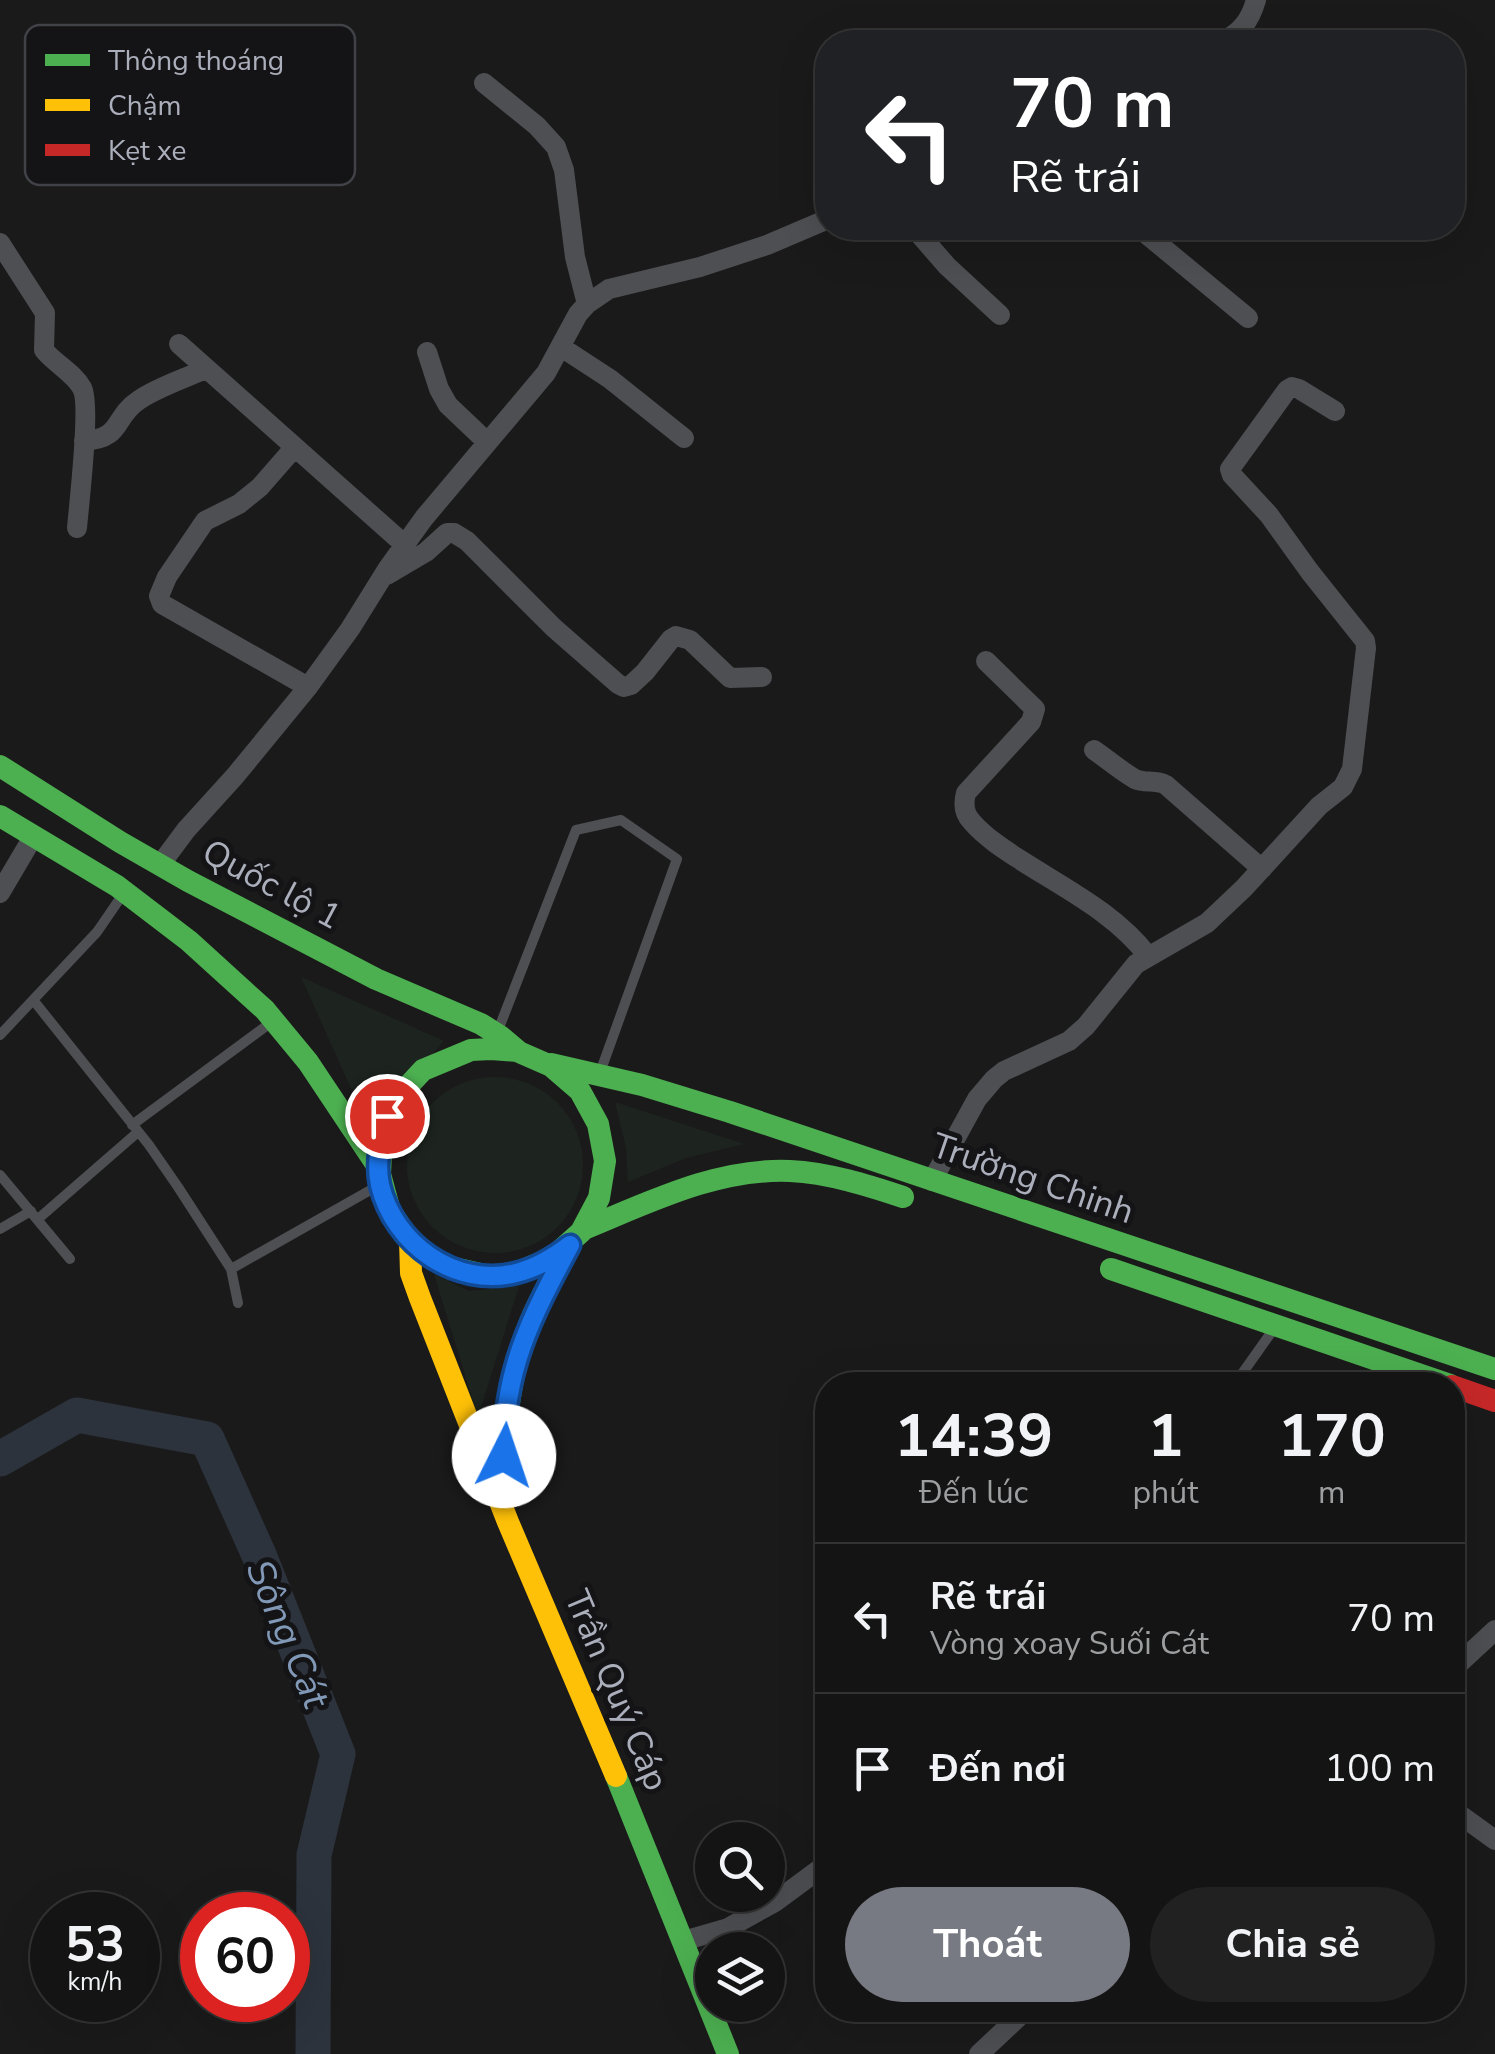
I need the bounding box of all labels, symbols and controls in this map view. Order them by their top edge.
legend [25,25,355,185]
text: Thông thoáng [108,42,284,80]
text: 70 m [1010,56,1174,152]
icon: left [845,70,975,200]
text: Chậm [108,87,182,125]
text: Kẹt xe [108,132,186,170]
text: Rẽ trái [1010,147,1141,208]
street label: Quốc lộ 1 [194,828,349,941]
pin [345,1074,430,1159]
icon: arrive [360,1089,415,1144]
street label: Trường Chinh [926,1122,1140,1235]
text: 14:39 [894,1395,1053,1477]
text: 1 [1147,1395,1183,1477]
text: 170 [1278,1395,1386,1477]
position arrow [452,1404,556,1508]
text: Đến lúc [919,1471,1028,1514]
text: phút [1132,1471,1198,1514]
text: m [1318,1471,1345,1514]
water label: Sông Cát [233,1552,342,1718]
text: Rẽ trái [930,1571,1046,1622]
street label: Trần Quý Cáp [553,1583,680,1798]
icon: left [845,1591,900,1646]
text: 70 m [1347,1593,1435,1644]
text: Vòng xoay Suối Cát [930,1622,1209,1665]
icon: arrive [845,1741,900,1796]
text: Đến nơi [930,1743,1066,1794]
text: 100 m [1324,1743,1435,1794]
map controls [695,1822,785,2022]
button: search [695,1822,785,1912]
button: Thoát [845,1887,1130,2002]
button: Chia sẻ [1150,1887,1435,2002]
speed limit sign: 60 [180,1892,310,2022]
text: 53 [65,1910,125,1979]
button: layers [695,1932,785,2022]
text: km/h [67,1965,123,1999]

